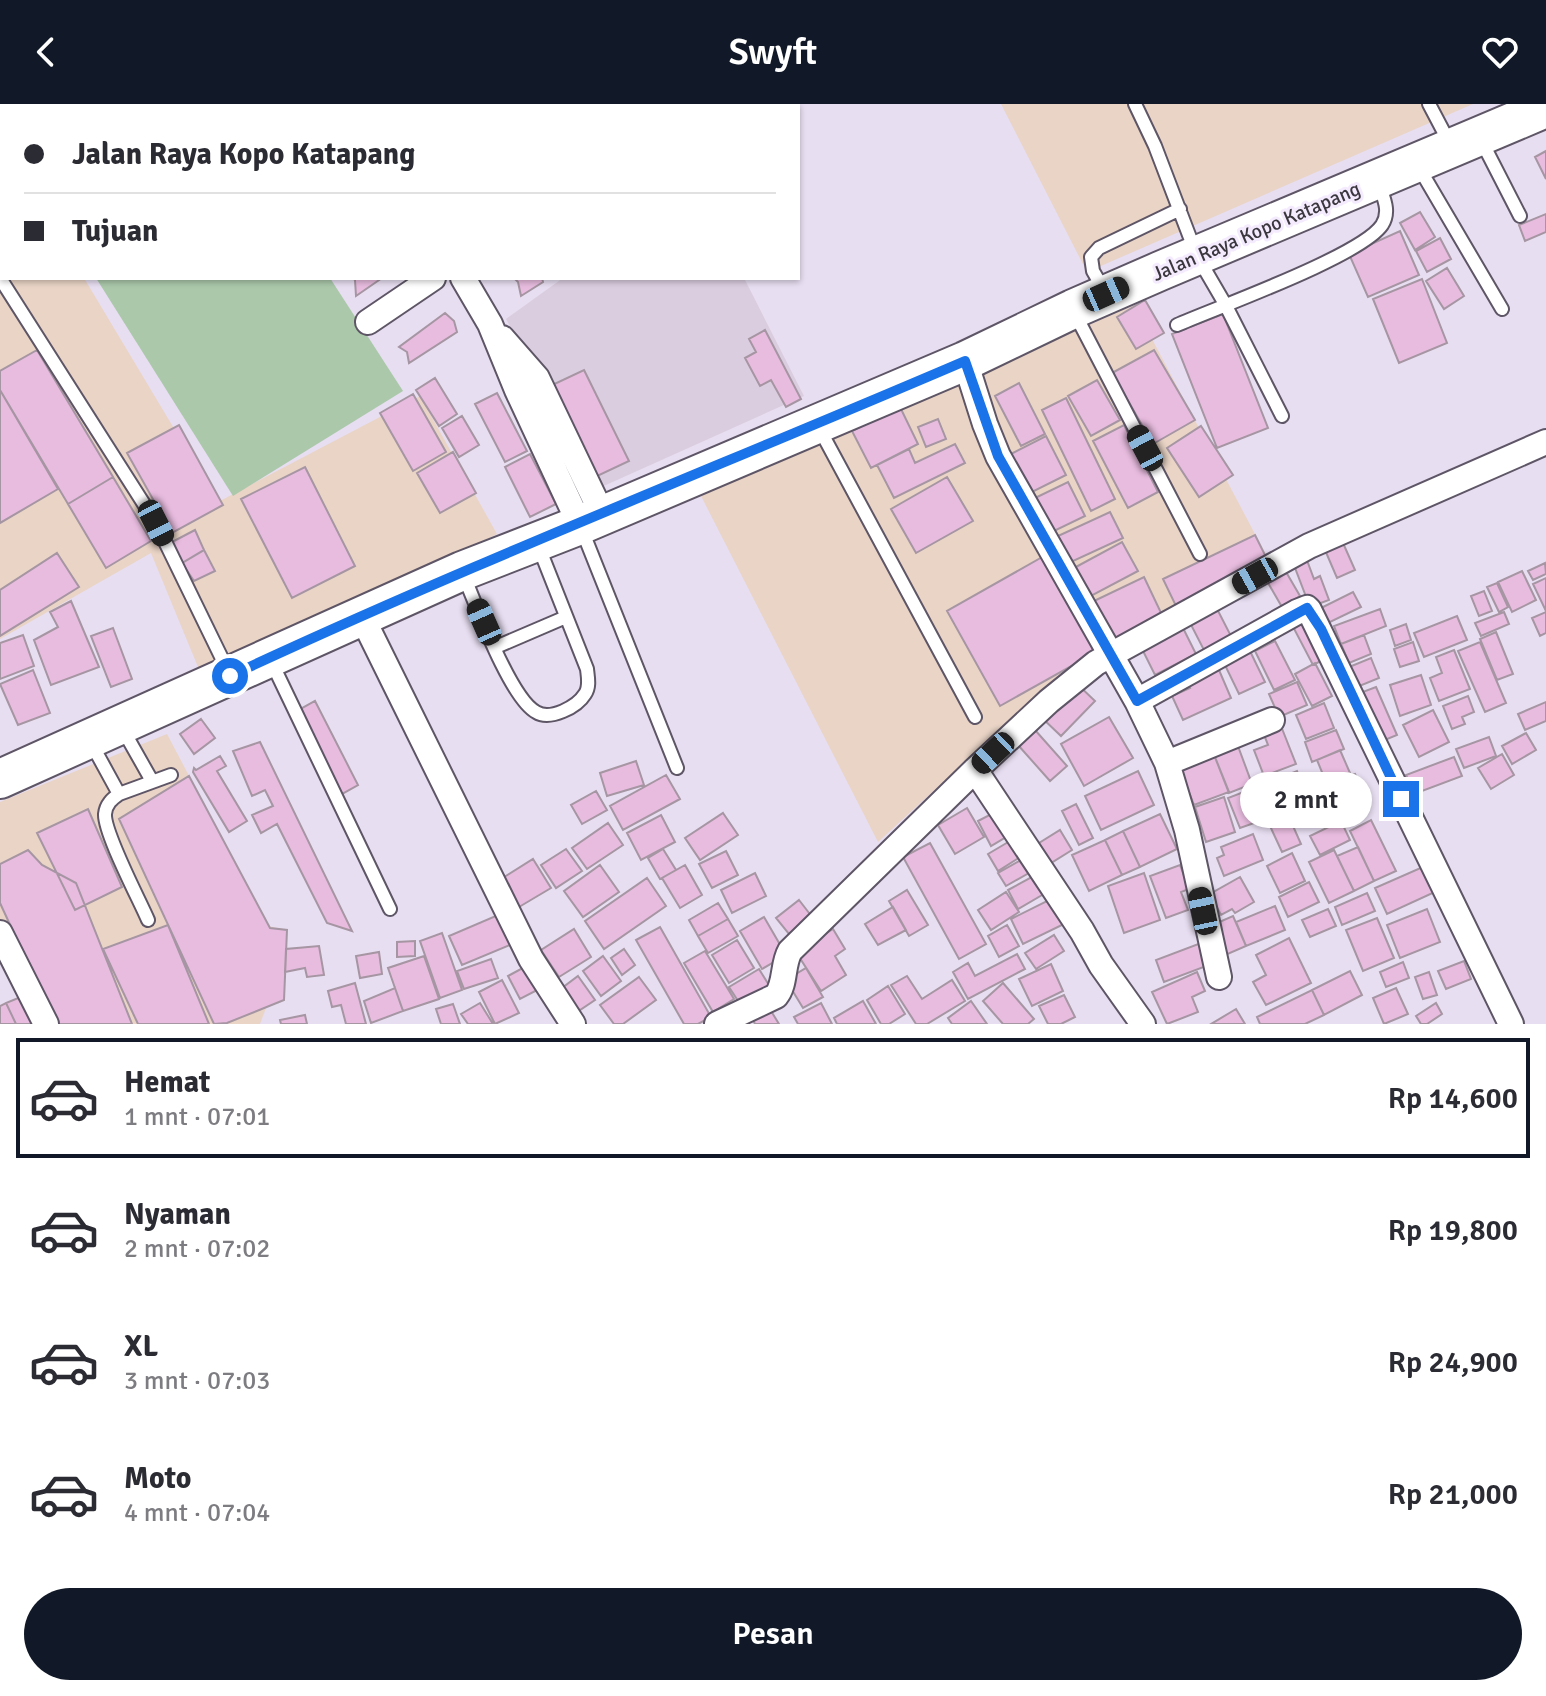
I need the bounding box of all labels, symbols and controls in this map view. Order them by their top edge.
icon: back [24,30,68,74]
text: Swyft [729,30,817,75]
icon: heart [1478,30,1522,74]
text: Jalan Raya Kopo Katapang [72,136,415,173]
street label: Jalan Raya Kopo Katapang [1148,176,1364,287]
text: Tujuan [72,213,159,250]
car [1079,273,1133,315]
car [1123,421,1167,475]
car [134,496,178,550]
car [1228,554,1282,598]
car [463,595,505,649]
route start [212,658,248,694]
car [967,728,1019,778]
callout: 2 mnt [1241,771,1373,827]
route end [1383,781,1419,817]
text: 2 mnt [1274,784,1338,816]
car [1186,885,1220,937]
icon: car [28,1062,100,1134]
text: Hemat [124,1064,210,1101]
text: Rp 14,600 [1388,1080,1518,1117]
text: 1 mnt · 07:01 [124,1101,270,1133]
icon: car [28,1194,100,1266]
text: Nyaman [124,1196,231,1233]
text: Rp 19,800 [1388,1212,1518,1249]
text: 2 mnt · 07:02 [124,1233,270,1265]
icon: car [28,1326,100,1398]
text: XL [124,1328,158,1365]
text: Rp 24,900 [1388,1344,1518,1381]
text: 3 mnt · 07:03 [124,1365,270,1397]
icon: car [28,1458,100,1530]
text: Moto [124,1460,191,1497]
text: Rp 21,000 [1388,1476,1518,1513]
text: 4 mnt · 07:04 [124,1497,270,1529]
button: Pesan [24,1588,1522,1680]

